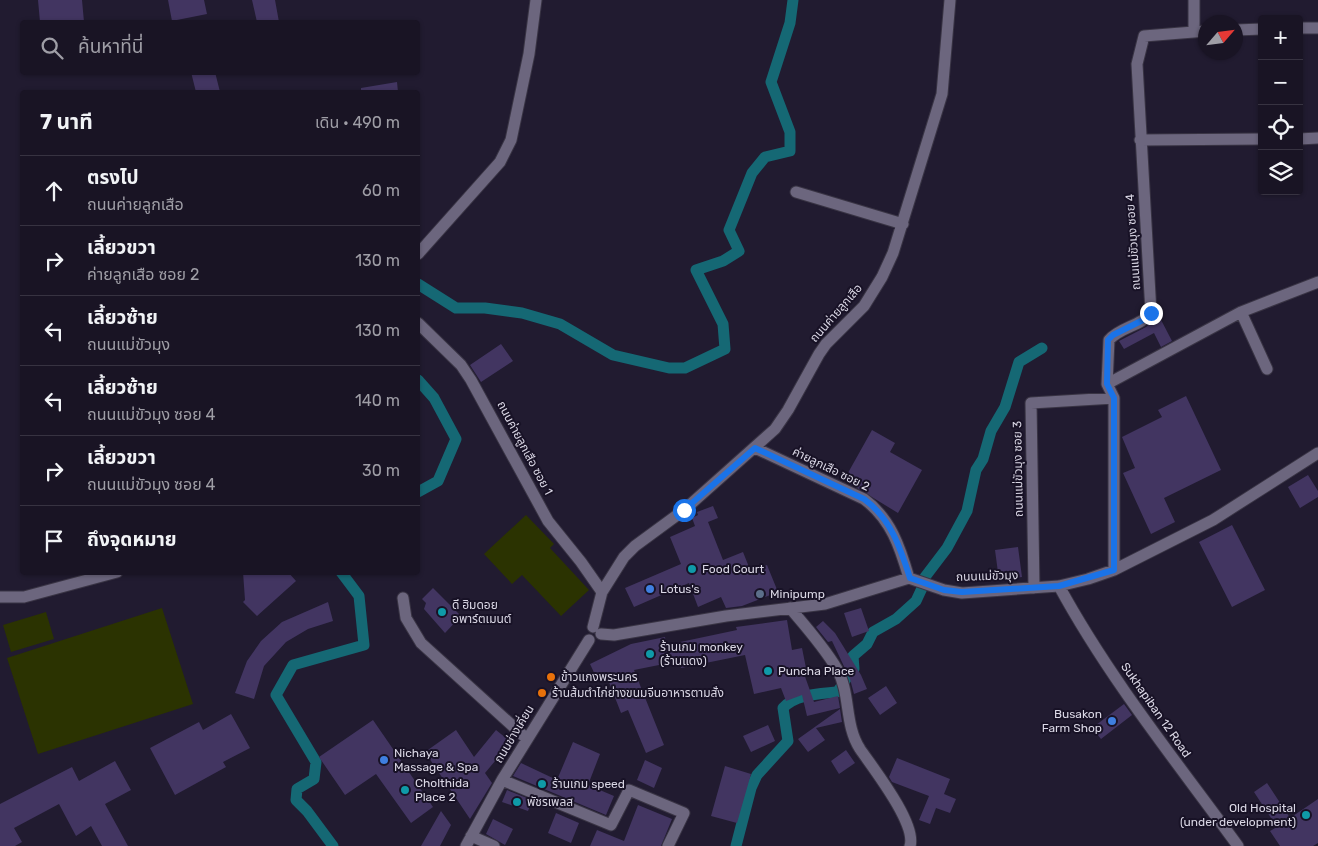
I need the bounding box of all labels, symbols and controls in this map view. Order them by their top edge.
north arrow [1198,15,1243,60]
map controls [1258,15,1303,195]
button: + [1258,15,1303,60]
search box [20,20,420,75]
icon: search [38,34,66,62]
text: ค้นหาที่นี่ [78,35,143,58]
button: − [1258,60,1303,105]
button: locate [1258,105,1303,150]
text: 7 นาที [40,109,93,134]
text: เดิน · 490 m [315,113,400,132]
button: layers [1258,150,1303,195]
text: ตรงไป [87,166,139,189]
icon: ahead [40,177,68,205]
text: 60 m [362,181,400,200]
street label: ถนนแม่ขัวมุง ซอย 4 [1123,193,1143,291]
text: ถนนค่ายลูกเสือ [87,195,184,214]
text: เลี้ยวขวา [87,236,156,259]
icon: right [40,247,68,275]
text: 130 m [355,251,400,270]
text: ค่ายลูกเสือ ซอย 2 [87,265,199,284]
street label: ถนนค่ายลูกเสือ [807,281,865,345]
route end [1140,302,1163,325]
text: เลี้ยวซ้าย [87,306,158,329]
icon: left [40,317,68,345]
text: 130 m [355,321,400,340]
text: ถนนแม่ขัวมุง [87,335,170,354]
text: เลี้ยวซ้าย [87,376,158,399]
icon: left [40,387,68,415]
text: 140 m [355,391,400,410]
street label: ถนนค่ายลูกเสือ ซอย 1 [494,399,556,497]
text: ถนนแม่ขัวมุง ซอย 4 [87,405,216,424]
street label: ถนนแม่ขัวมุง ซอย 3 [1010,421,1026,517]
street label: ค่ายลูกเสือ ซอย 2 [790,444,872,494]
text: เลี้ยวขวา [87,446,156,469]
icon: right [40,457,68,485]
text: 30 m [362,461,400,480]
text: ถนนแม่ขัวมุง ซอย 4 [87,475,216,494]
route start [673,499,696,522]
icon: arrive [40,527,68,555]
text: ถึงจุดหมาย [87,528,177,551]
place label: Food Court [702,562,764,576]
marker: Food Court [686,563,698,575]
street label: ถนนแม่ขัวมุง [956,568,1018,584]
place label: Lotus's [660,582,700,596]
marker: Lotus's [644,583,656,595]
place label: Minipump [770,587,825,601]
marker: Minipump [754,588,766,600]
place label: ดี ฮิมดอย อพาร์ตเมนต์ [452,598,512,626]
marker: ดี ฮิมดอย อพาร์ตเมนต์ [436,606,448,618]
place label: ร้านเกม monkey (ร้านแดง) [660,640,743,668]
marker: ร้านเกม monkey (ร้านแดง) [644,648,656,660]
street label: Sukhapiban 12 Road [1118,660,1194,760]
place label: Puncha Place [778,664,855,678]
marker: Puncha Place [762,665,774,677]
place label: ข้าวแกงพระนคร [561,670,638,684]
marker: ข้าวแกงพระนคร [545,671,557,683]
place label: ร้านส้มตำไก่ย่างขนมจีนอาหารตามสั่ง [552,685,724,700]
marker: ร้านส้มตำไก่ย่างขนมจีนอาหารตามสั่ง [536,687,548,699]
street label: ถนนช่างเคี่ยน [490,701,537,766]
place label: Busakon Farm Shop [1042,707,1102,735]
marker: Busakon Farm Shop [1106,715,1118,727]
place label: Nichaya Massage & Spa [394,746,478,774]
marker: Nichaya Massage & Spa [378,754,390,766]
place label: Cholthida Place 2 [415,776,469,804]
place label: ร้านเกม speed [552,777,625,791]
marker: ร้านเกม speed [536,778,548,790]
marker: Cholthida Place 2 [399,784,411,796]
place label: พัชรเพลส [527,795,573,809]
marker: พัชรเพลส [511,796,523,808]
place label: Old Hospital (under development) [1180,801,1296,829]
marker: Old Hospital (under development) [1300,809,1312,821]

